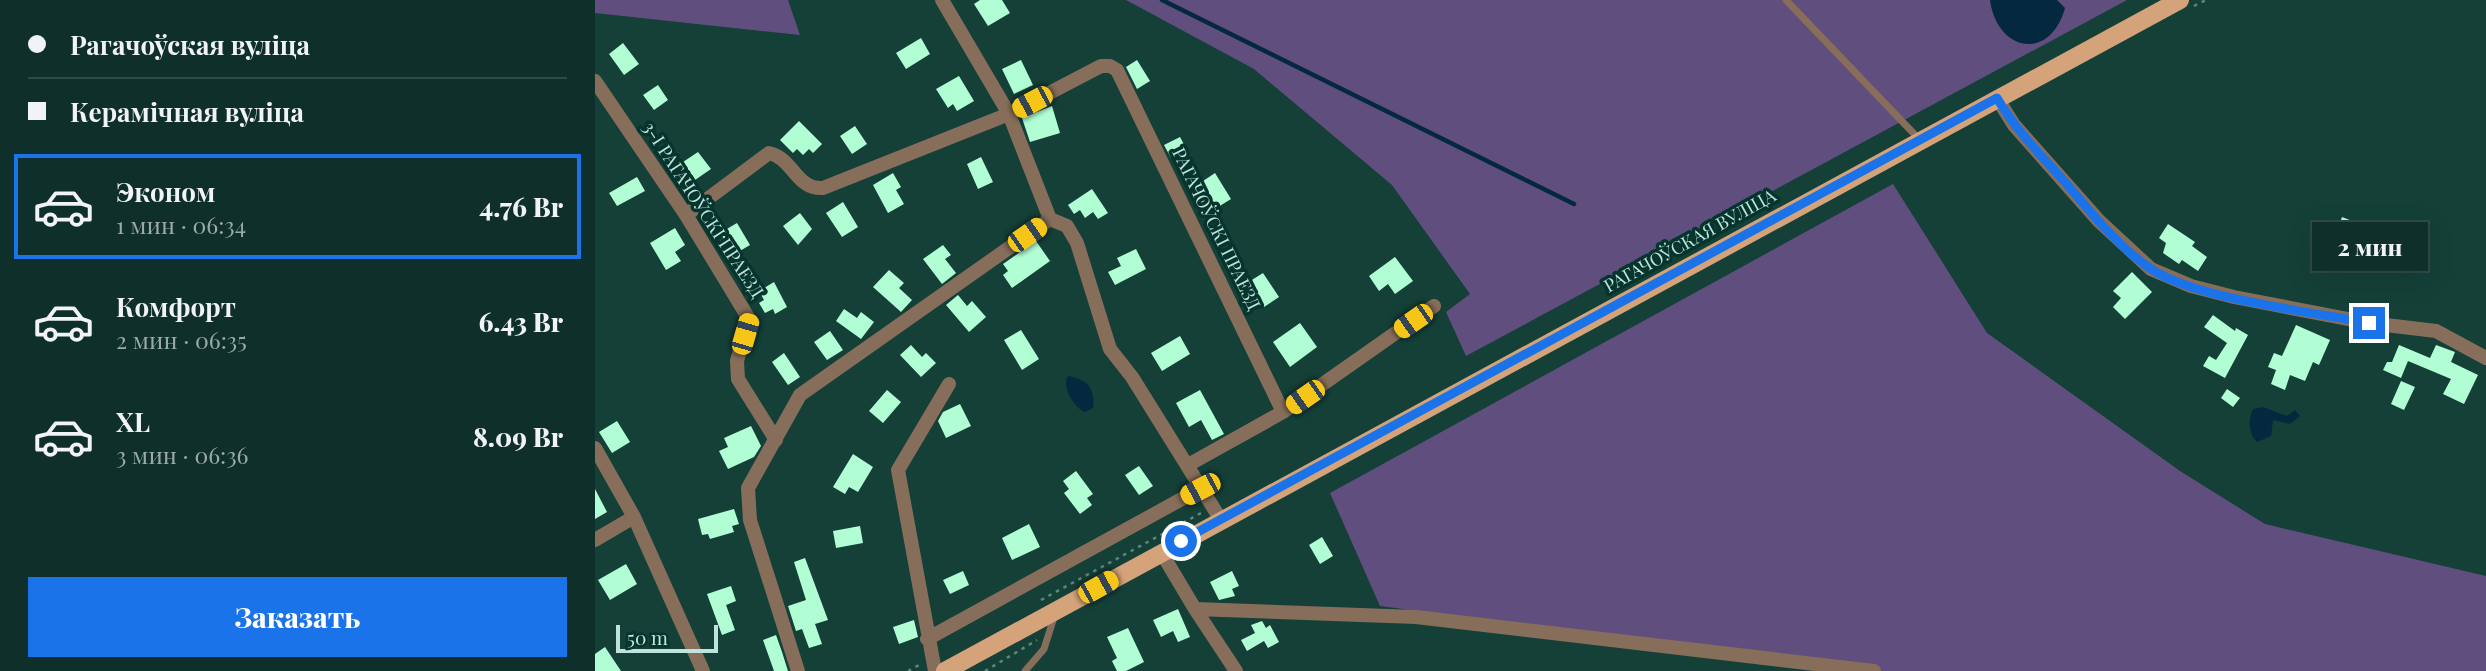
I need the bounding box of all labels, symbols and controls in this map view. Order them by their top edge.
text: Рагачоўская вуліца [70,27,310,62]
car [1009,83,1056,121]
text: Керамічная вуліца [70,94,304,129]
street label: 3-І РАГАЧОЎСКІ ПРАЕЗД [638,117,770,302]
street label: РАГАЧОЎСКІ ПРАЕЗД [1167,143,1267,314]
text: Эконом [116,174,215,209]
icon: car [32,175,95,238]
street label: РАГАЧОЎСКАЯ ВУЛІЦА [1599,182,1780,297]
text: 4.76 Br [479,189,563,224]
text: 1 мин · 06:34 [116,209,246,240]
car [1004,214,1051,256]
callout: 2 мин [2311,222,2427,270]
text: 2 мин [2338,231,2402,262]
text: Комфорт [116,289,236,324]
icon: car [32,290,95,353]
car [1390,300,1437,342]
text: 6.43 Br [478,304,563,339]
route end [2353,307,2385,339]
car [730,311,761,357]
text: 2 мин · 06:35 [116,324,247,355]
car [1282,376,1329,418]
text: XL [116,404,150,439]
icon: car [32,405,95,468]
text: 8.09 Br [473,419,563,454]
text: 3 мин · 06:36 [116,439,248,470]
car [1177,470,1224,508]
route start [1165,525,1197,557]
car [1075,568,1122,606]
button: Заказать [28,577,567,657]
scale bar [616,622,717,654]
text: 50 m [627,624,668,650]

